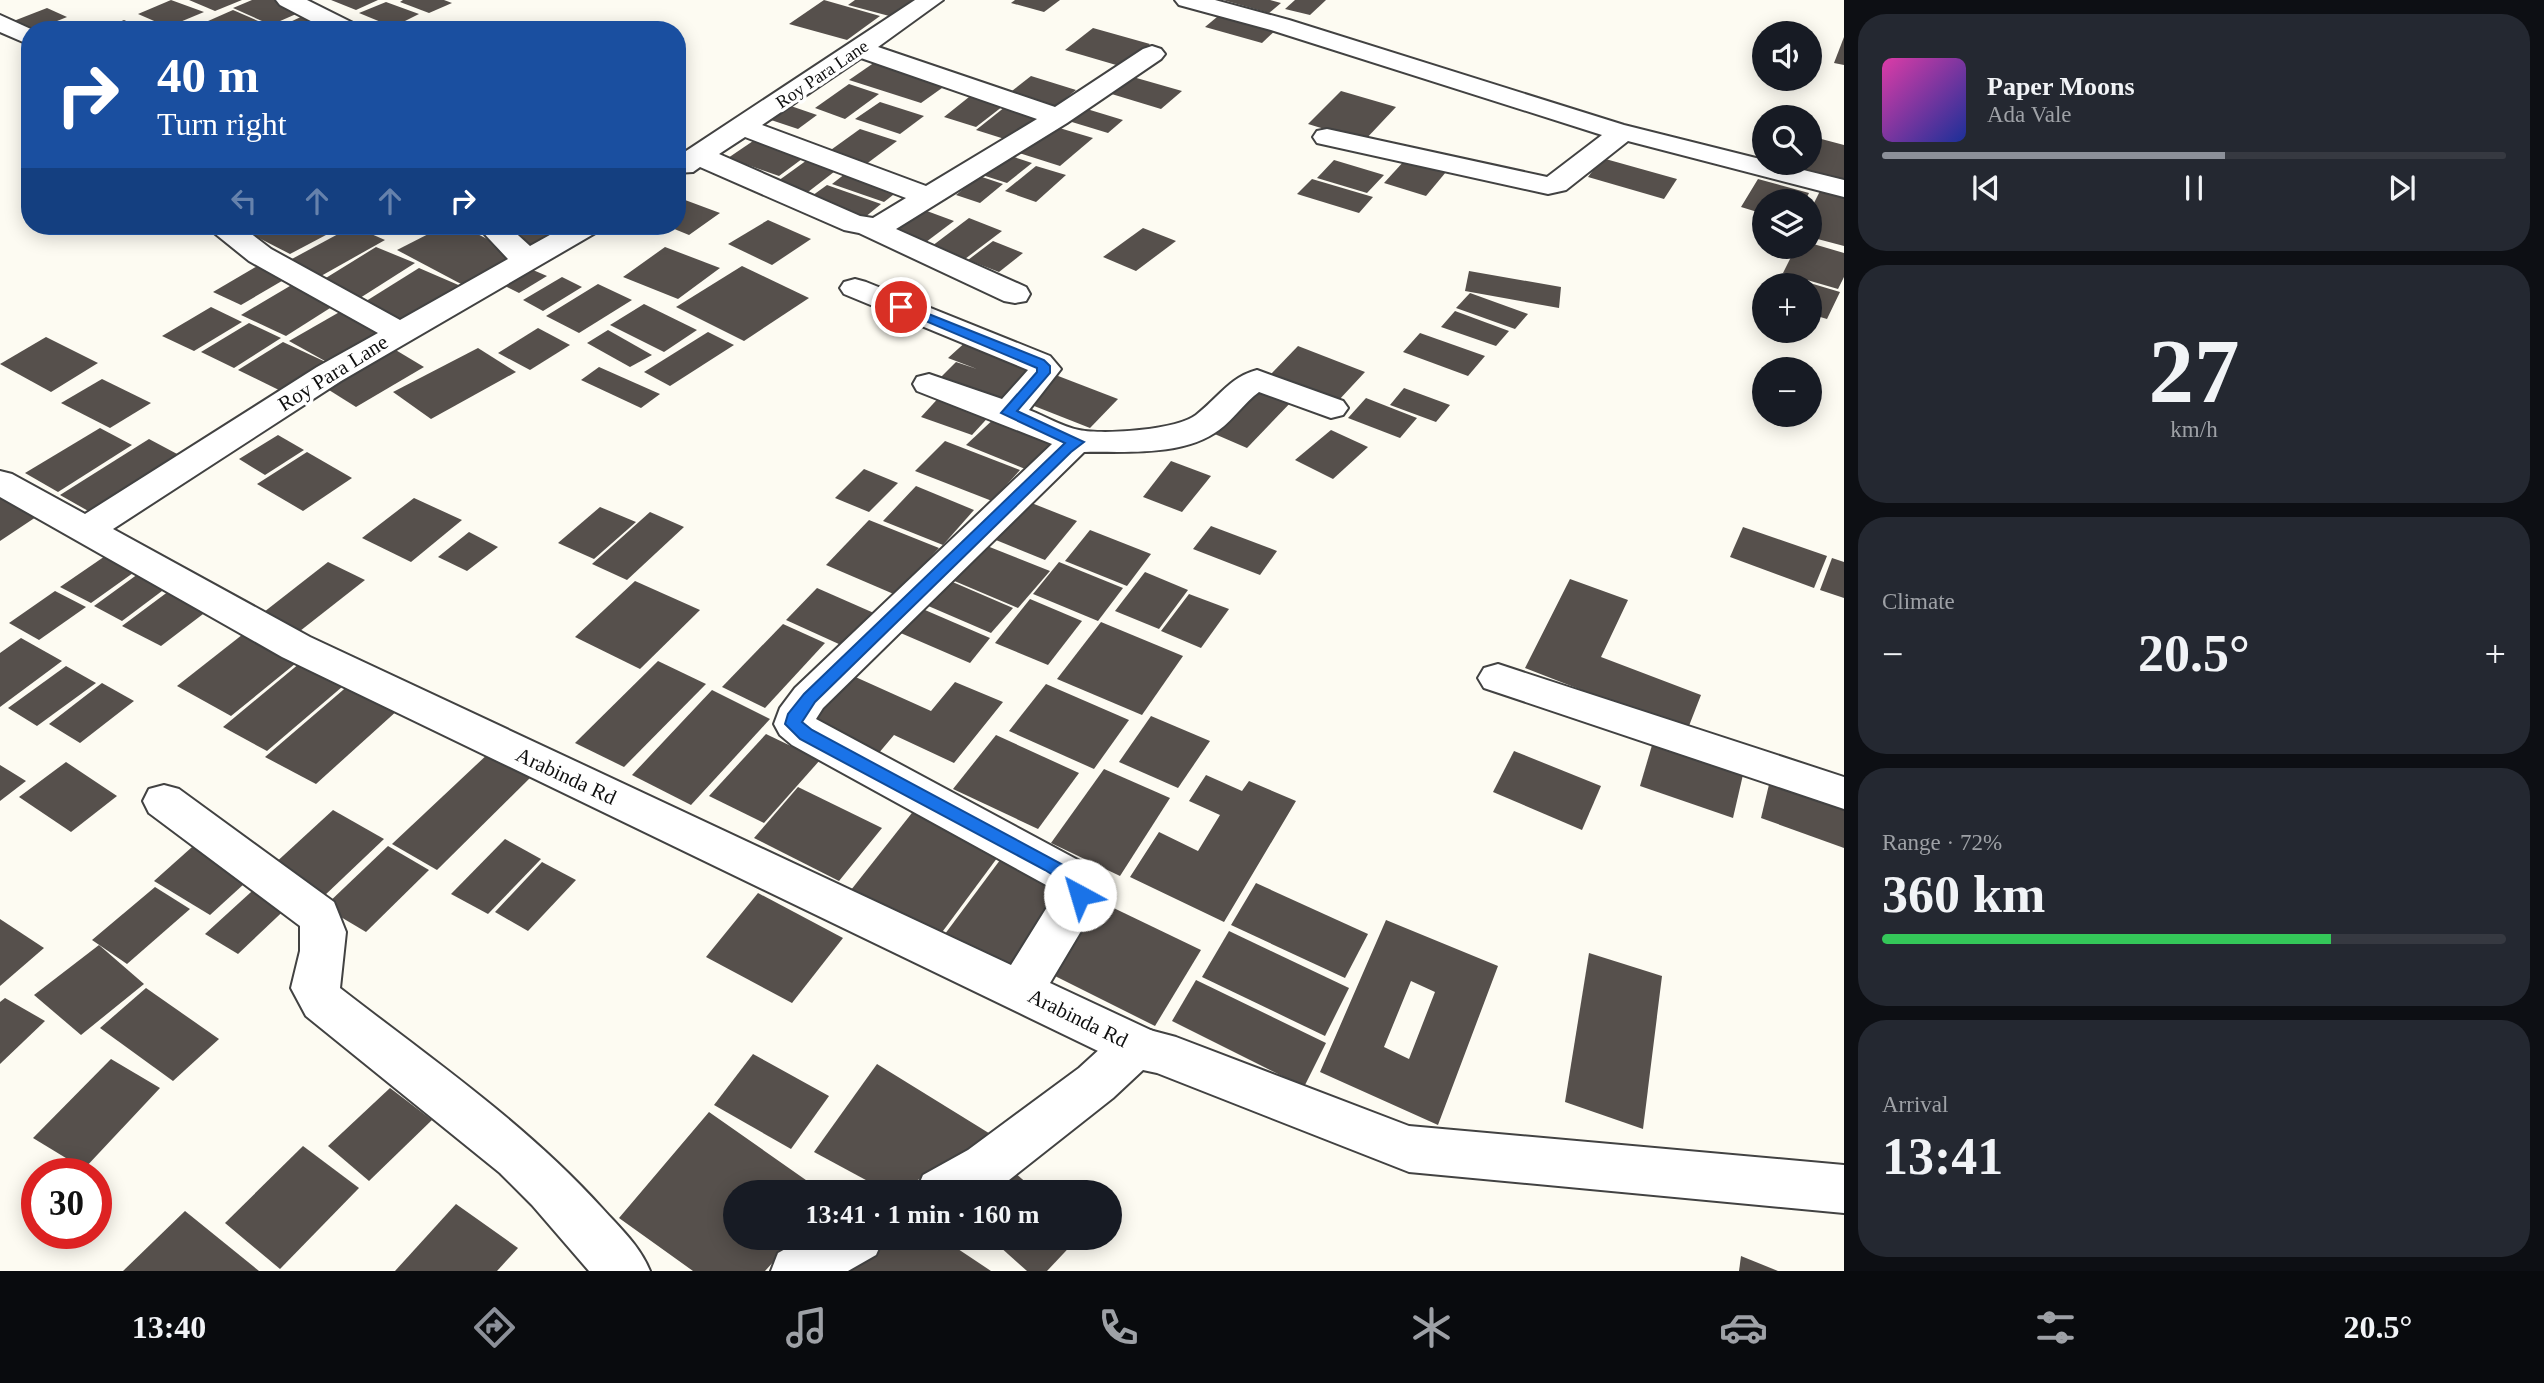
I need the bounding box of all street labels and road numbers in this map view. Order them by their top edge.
street label: Roy Para Lane [772,36,872,112]
street label: Roy Para Lane [274,330,392,416]
street label: Arabinda Rd [512,742,620,810]
street label: Arabinda Rd [1024,984,1132,1053]

